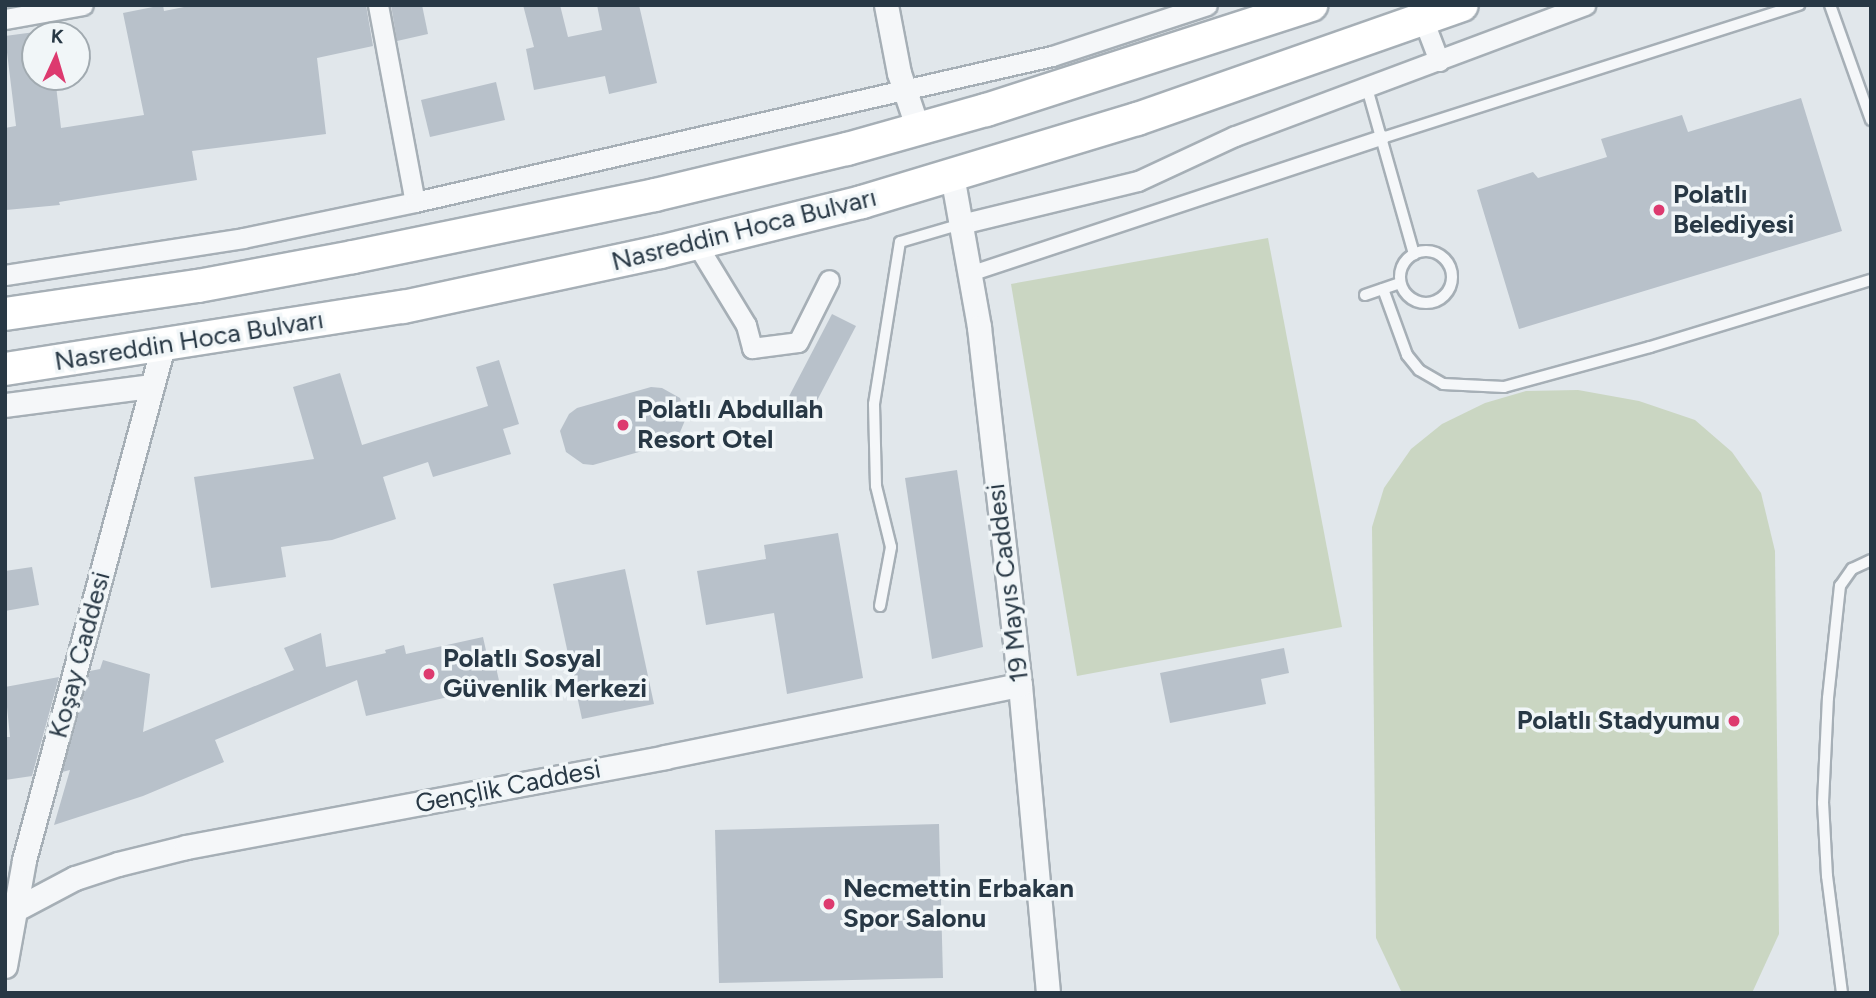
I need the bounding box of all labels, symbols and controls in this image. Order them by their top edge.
north arrow [21,21,91,91]
text: K [50,25,64,48]
place label: Polatlı Belediyesi [1673,179,1794,241]
street label: Nasreddin Hoca Bulvarı [608,182,880,278]
marker: Polatlı Belediyesi [1651,202,1667,218]
street label: Nasreddin Hoca Bulvarı [52,304,326,378]
place label: Polatlı Abdullah Resort Otel [637,394,823,456]
marker: Polatlı Abdullah Resort Otel [615,417,631,433]
street label: 19 Mayıs Caddesi [980,482,1036,684]
street label: Koşay Caddesi [43,568,117,742]
place label: Polatlı Sosyal Güvenlik Merkezi [443,643,647,704]
marker: Polatlı Sosyal Güvenlik Merkezi [421,666,437,682]
place label: Polatlı Stadyumu [1517,705,1720,737]
marker: Polatlı Stadyumu [1726,713,1742,729]
street label: Gençlik Caddesi [413,754,603,820]
place label: Necmettin Erbakan Spor Salonu [843,873,1074,934]
marker: Necmettin Erbakan Spor Salonu [821,896,837,912]

